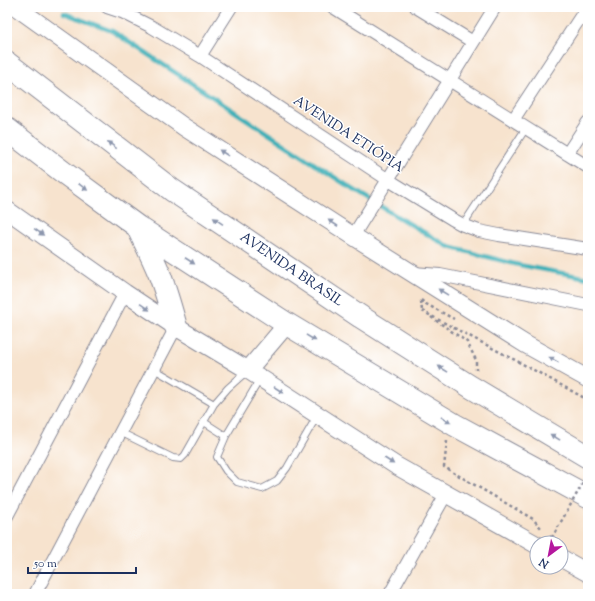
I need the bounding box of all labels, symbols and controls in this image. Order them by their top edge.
street label: AVENIDA ETIÓPIA [289,92,408,179]
one-way arrow [107,140,118,149]
one-way arrow [218,149,229,157]
one-way arrow [77,183,88,191]
one-way arrow [212,217,223,225]
one-way arrow [328,219,338,227]
one-way arrow [33,228,44,237]
street label: AVENIDA BRASIL [235,228,347,312]
one-way arrow [184,257,195,264]
one-way arrow [437,289,449,296]
one-way arrow [140,303,150,311]
one-way arrow [306,334,316,342]
one-way arrow [548,357,560,364]
one-way arrow [438,365,449,373]
one-way arrow [274,386,284,394]
one-way arrow [440,416,452,423]
one-way arrow [549,433,561,440]
one-way arrow [383,457,394,464]
north arrow [529,535,569,575]
scale bar [28,549,136,575]
text: N [536,553,553,572]
text: 50 m [33,555,57,573]

